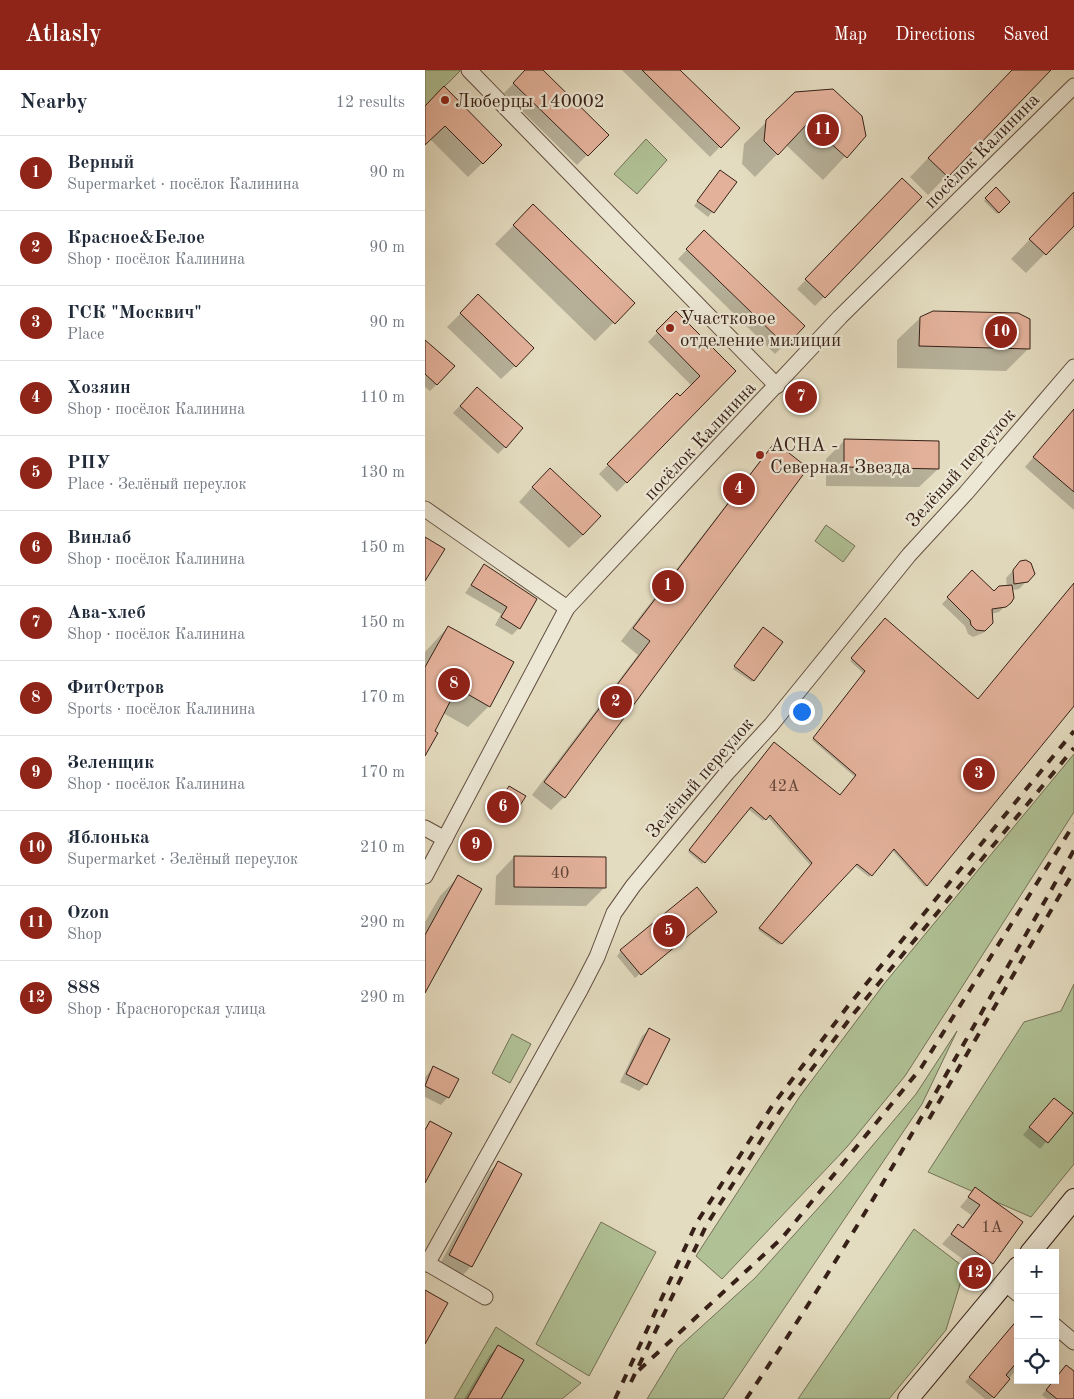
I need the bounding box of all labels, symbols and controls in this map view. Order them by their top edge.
text: Atlasly [25,23,102,47]
text: Map [834,26,867,44]
text: Directions [895,26,975,44]
text: Saved [1003,26,1049,44]
street label: посёлок Калинина [922,90,1044,213]
text: Nearby [20,92,88,113]
place label: Люберцы 140002 [455,93,605,112]
marker: Люберцы 140002 [439,94,451,106]
text: 12 results [336,95,405,111]
pin: 11 [807,111,839,149]
text: Верный [67,154,134,173]
text: 1 [31,165,41,181]
text: 90 m [369,165,405,181]
text: Supermarket · посёлок Калинина [67,177,299,193]
text: Красное&Белое [67,229,205,248]
text: 2 [31,240,41,256]
text: 90 m [369,240,405,256]
text: Shop · посёлок Калинина [67,252,245,268]
text: ГСК "Москвич" [67,304,202,323]
place label: Участковое отделение милиции [680,310,841,351]
pin: 10 [985,313,1017,351]
text: 3 [31,315,41,331]
text: 90 m [369,315,405,331]
marker: Участковое отделение милиции [664,322,676,334]
text: Place [67,327,104,343]
street label: посёлок Калинина [641,378,761,505]
pin: 7 [785,378,817,416]
text: Хозяин [67,379,131,398]
text: 4 [31,390,41,406]
text: 110 m [360,390,405,406]
text: Shop · посёлок Калинина [67,402,245,418]
street label: Зелёный переулок [904,405,1020,532]
place label: АСНА - Северная Звезда [770,437,911,478]
marker: АСНА - Северная Звезда [754,449,766,461]
text: РПУ [67,454,110,473]
text: 5 [31,465,41,481]
text: 130 m [360,465,405,481]
pin: 4 [723,470,755,508]
text: Place · Зелёный переулок [67,477,246,493]
text: Винлаб [67,529,131,548]
text: 6 [31,540,41,556]
text: 150 m [360,540,405,556]
text: Shop · посёлок Калинина [67,552,245,568]
pin: 1 [652,567,684,605]
text: Ава-хлеб [67,604,146,623]
text: 7 [31,615,41,631]
text: 150 m [360,615,405,631]
text: Shop · посёлок Калинина [67,627,245,643]
pin: 8 [438,665,470,703]
text: ФитОстров [67,679,164,698]
pin: 2 [600,683,632,721]
text: 8 [31,690,41,706]
text: 170 m [360,690,405,706]
your location [789,699,815,725]
text: Sports · посёлок Калинина [67,702,256,718]
street label: Зелёный переулок [644,714,758,842]
text: Зеленщик [67,754,154,773]
pin: 3 [963,755,995,793]
text: 9 [31,765,41,781]
text: 170 m [360,765,405,781]
text: Shop · посёлок Калинина [67,777,245,793]
house number: 42А [769,779,799,795]
pin: 6 [487,788,519,826]
pin: 9 [460,826,492,864]
text: Яблонька [67,829,150,848]
text: 10 [27,840,45,856]
text: 210 m [360,840,405,856]
text: Supermarket · Зелёный переулок [67,852,298,868]
house number: 40 [551,866,569,882]
text: Ozon [67,904,109,923]
pin: 5 [653,912,685,950]
text: 11 [27,915,45,931]
text: 290 m [360,915,405,931]
text: Shop [67,927,102,943]
text: 888 [67,979,100,998]
text: 12 [27,990,45,1006]
text: 290 m [360,990,405,1006]
text: Shop · Красногорская улица [67,1002,266,1018]
house number: 1А [981,1220,1003,1236]
map controls [1014,1249,1059,1384]
button: + [1014,1249,1059,1294]
pin: 12 [959,1254,991,1292]
button: − [1014,1294,1059,1339]
button: locate [1014,1339,1059,1384]

